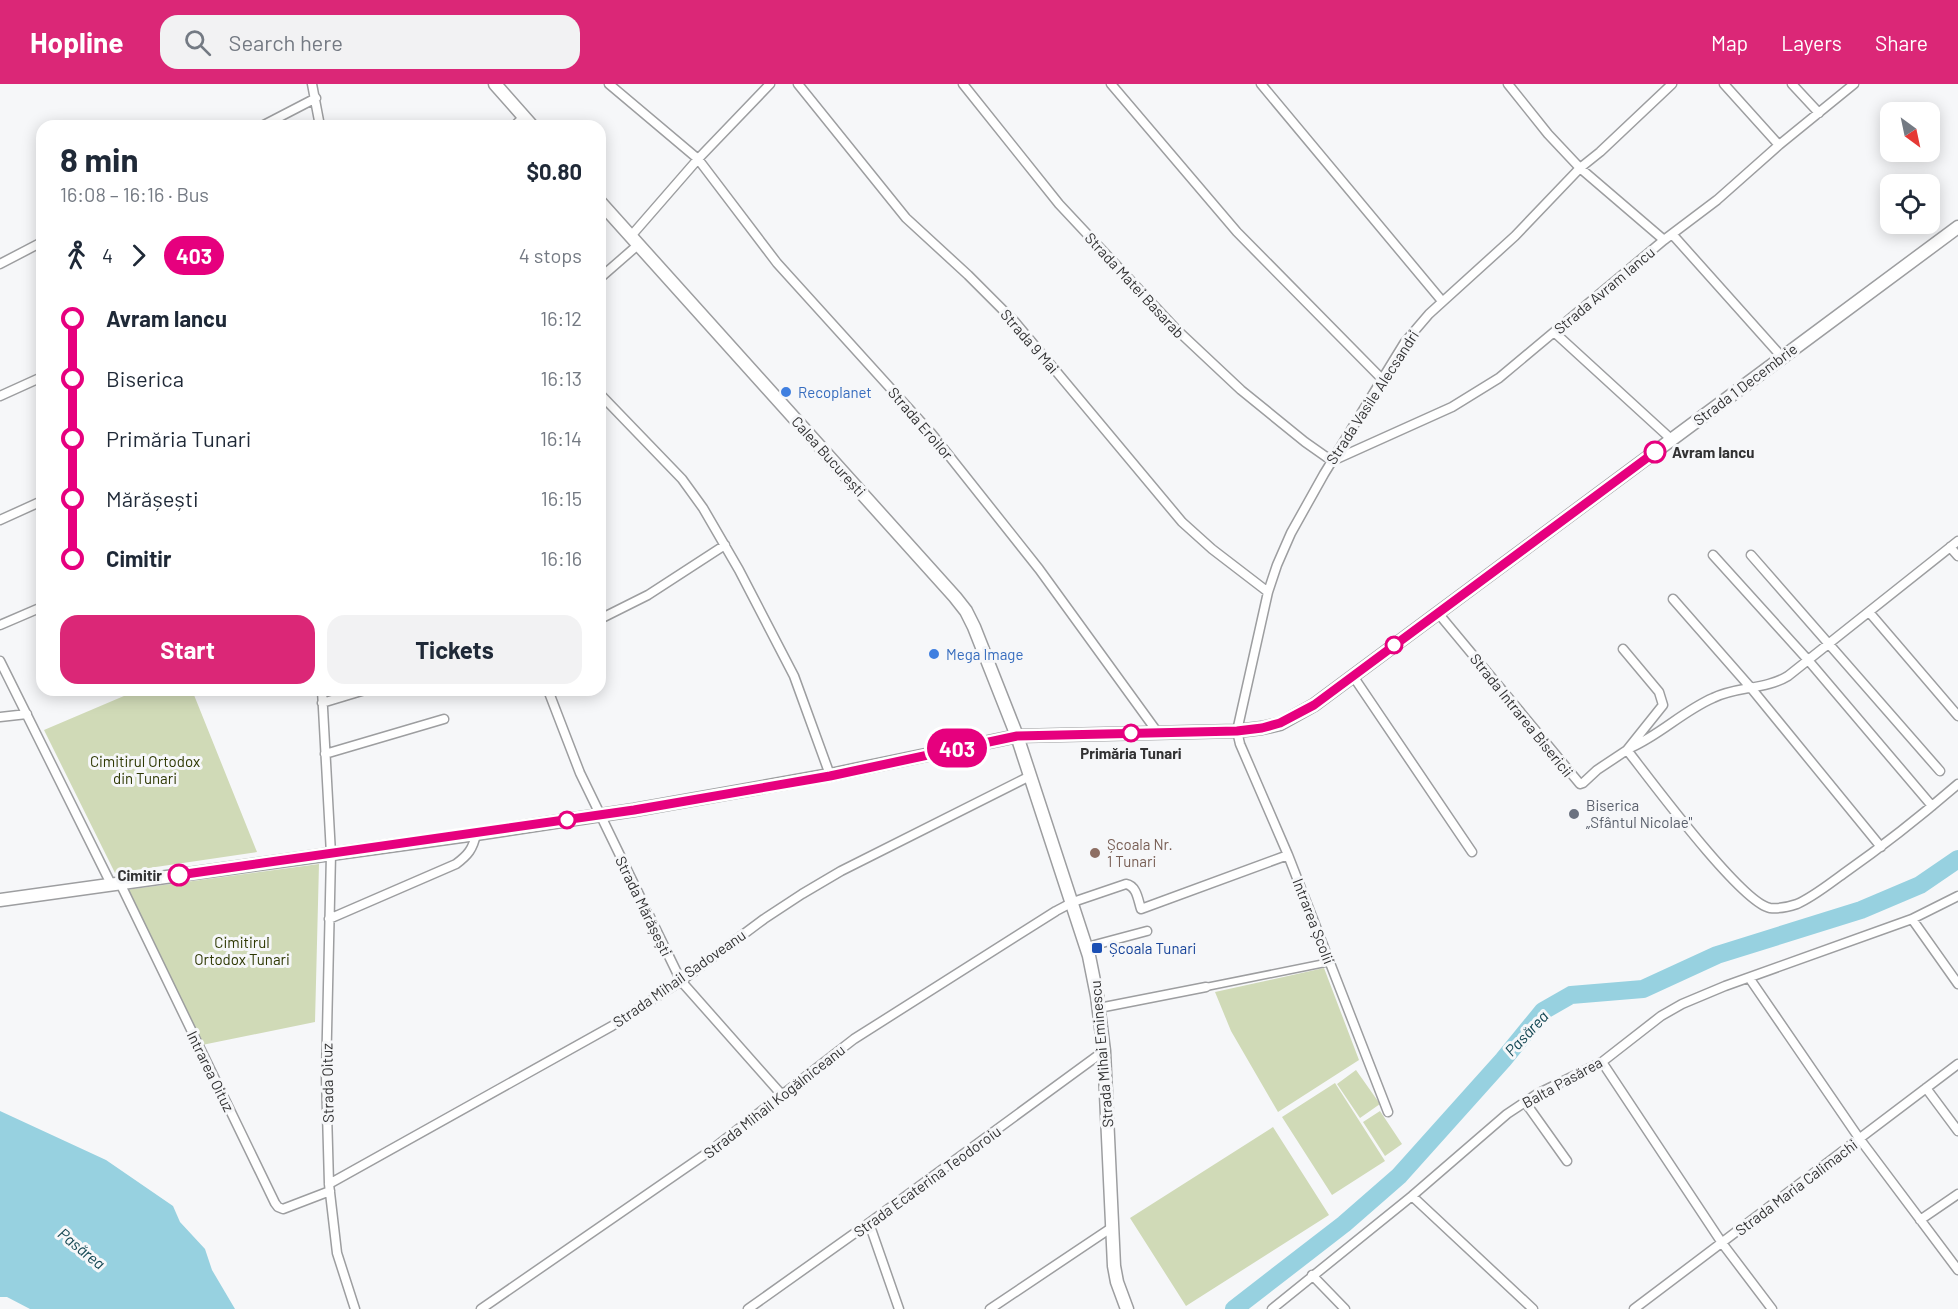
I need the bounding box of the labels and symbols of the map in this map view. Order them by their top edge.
north arrow [1880,102,1940,162]
street label: Strada Matei Basarab [1081,229,1189,341]
street label: Strada Avram Iancu [1550,243,1658,337]
street label: Strada 9 Mai [997,305,1063,377]
street label: Strada Vasile Alecsandri [1322,327,1422,467]
street label: Strada 1 Decembrie [1690,339,1800,429]
place label: Recoplanet [798,383,872,401]
street label: Strada Eroilor [885,383,958,463]
marker: Recoplanet [779,385,793,399]
street label: Calea București [788,412,870,500]
marker: Avram Iancu [1644,441,1666,463]
place label: Avram Iancu [1672,443,1754,461]
unlabelled marker [1385,636,1403,654]
place label: Mega Image [946,645,1023,663]
marker: Mega Image [927,647,941,661]
street label: Strada Intrarea Bisericii [1467,650,1577,780]
marker: Primăria Tunari [1122,724,1140,742]
line badge: 403 [922,728,992,768]
place label: Primăria Tunari [1080,744,1182,762]
park label: Cimitirul Ortodox din Tunari [90,752,200,787]
place label: Biserica „Sfântul Nicolae" [1586,796,1692,831]
marker: Biserica „Sfântul Nicolae" [1567,807,1581,821]
unlabelled marker [558,811,576,829]
place label: Școala Nr. 1 Tunari [1107,835,1173,870]
marker: Școala Nr. 1 Tunari [1088,846,1102,860]
street label: Strada Mărășești [612,853,676,959]
marker: Cimitir [168,864,190,886]
place label: Cimitir [117,866,162,884]
street label: Intrarea Școlii [1289,876,1339,966]
street label: Strada Mihail Sadoveanu [609,925,749,1031]
park label: Cimitirul Ortodox Tunari [194,933,290,968]
place label: Școala Tunari [1109,939,1196,957]
marker: Școala Tunari [1090,941,1104,955]
street label: Strada Mihai Eminescu [1086,980,1116,1128]
water label: Pasărea [1500,1006,1552,1060]
street label: Intrarea Oituz [184,1028,238,1115]
street label: Strada Mihail Kogălniceanu [700,1040,848,1162]
street label: Strada Oituz [317,1043,337,1123]
street label: Balta Pasărea [1519,1053,1605,1111]
street label: Strada Ecaterina Teodoroiu [850,1122,1004,1240]
street label: Strada Maria Calimachi [1731,1135,1861,1239]
water label: Pasărea [55,1223,109,1273]

